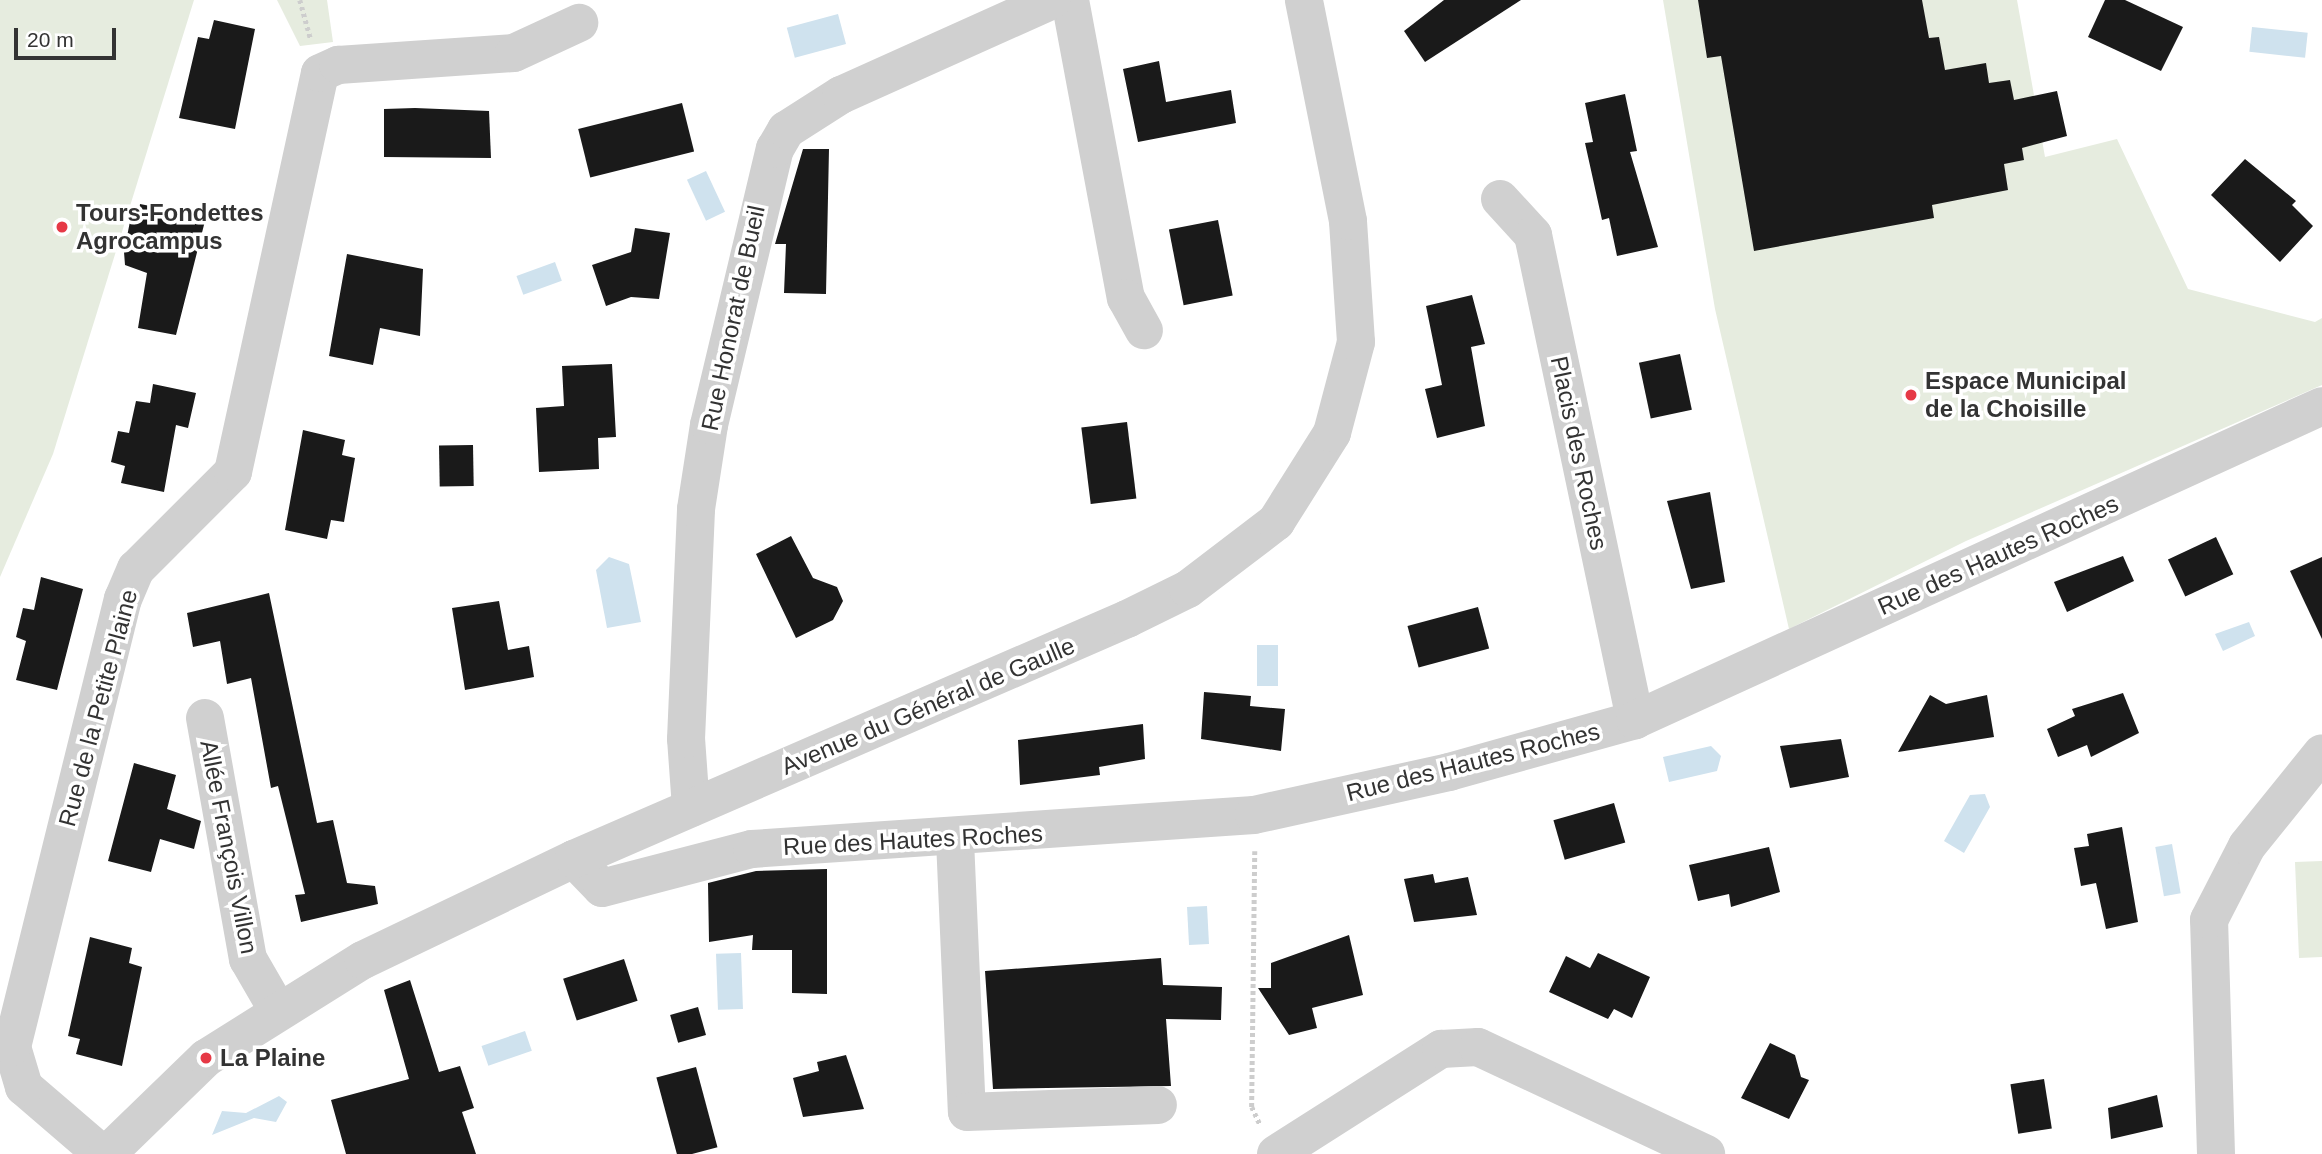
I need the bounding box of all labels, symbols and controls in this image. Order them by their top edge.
scale bar [18,14,119,58]
text: 20 m [27,28,74,51]
place label: Tours-Fondettes Agrocampus [76,199,264,255]
street label: Rue Honorat de Bueil [695,203,771,433]
marker: Tours-Fondettes Agrocampus [54,219,70,235]
street label: Placis des Roches [1544,353,1614,553]
place label: Espace Municipal de la Choisille [1925,367,2126,423]
marker: Espace Municipal de la Choisille [1903,387,1919,403]
street label: Rue des Hautes Roches [1873,489,2123,621]
street label: Rue de la Petite Plaine [52,586,144,830]
street label: Avenue du Général de Gaulle [777,631,1079,781]
street label: Rue des Hautes Roches [1343,717,1603,807]
street label: Allée François Villon [194,738,264,956]
street label: Rue des Hautes Roches [782,819,1044,861]
place label: La Plaine [220,1044,325,1072]
marker: La Plaine [198,1050,214,1066]

